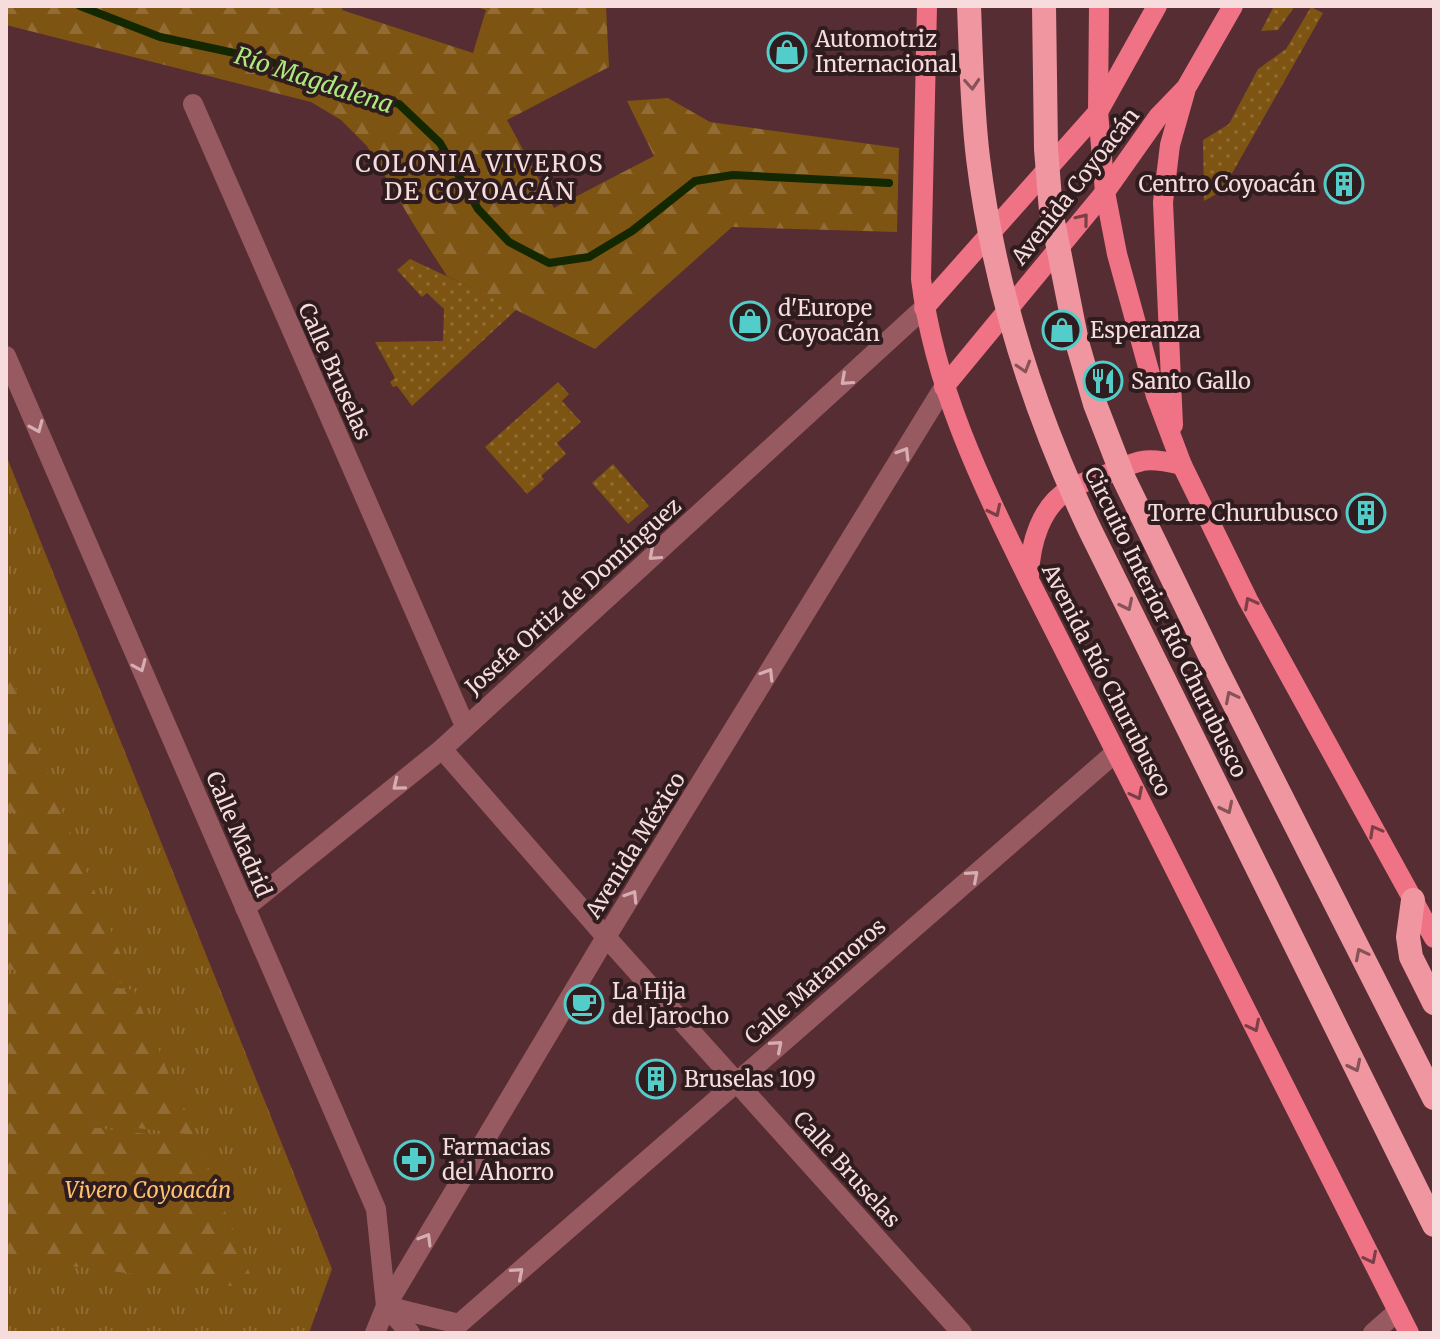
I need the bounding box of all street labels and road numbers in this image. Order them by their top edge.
street label: Avenida Coyoacán [1004,102,1145,271]
street label: Calle Bruselas [292,298,378,444]
street label: Circuito Interior Río Churubusco [1078,462,1254,782]
street label: Josefa Ortiz de Domínguez [459,492,687,701]
street label: Avenida Río Churubusco [1036,558,1178,801]
street label: Calle Madrid [200,767,278,901]
street label: Avenida México [578,767,691,924]
street label: Calle Matamoros [739,912,891,1050]
street label: Calle Bruselas [787,1105,907,1233]

